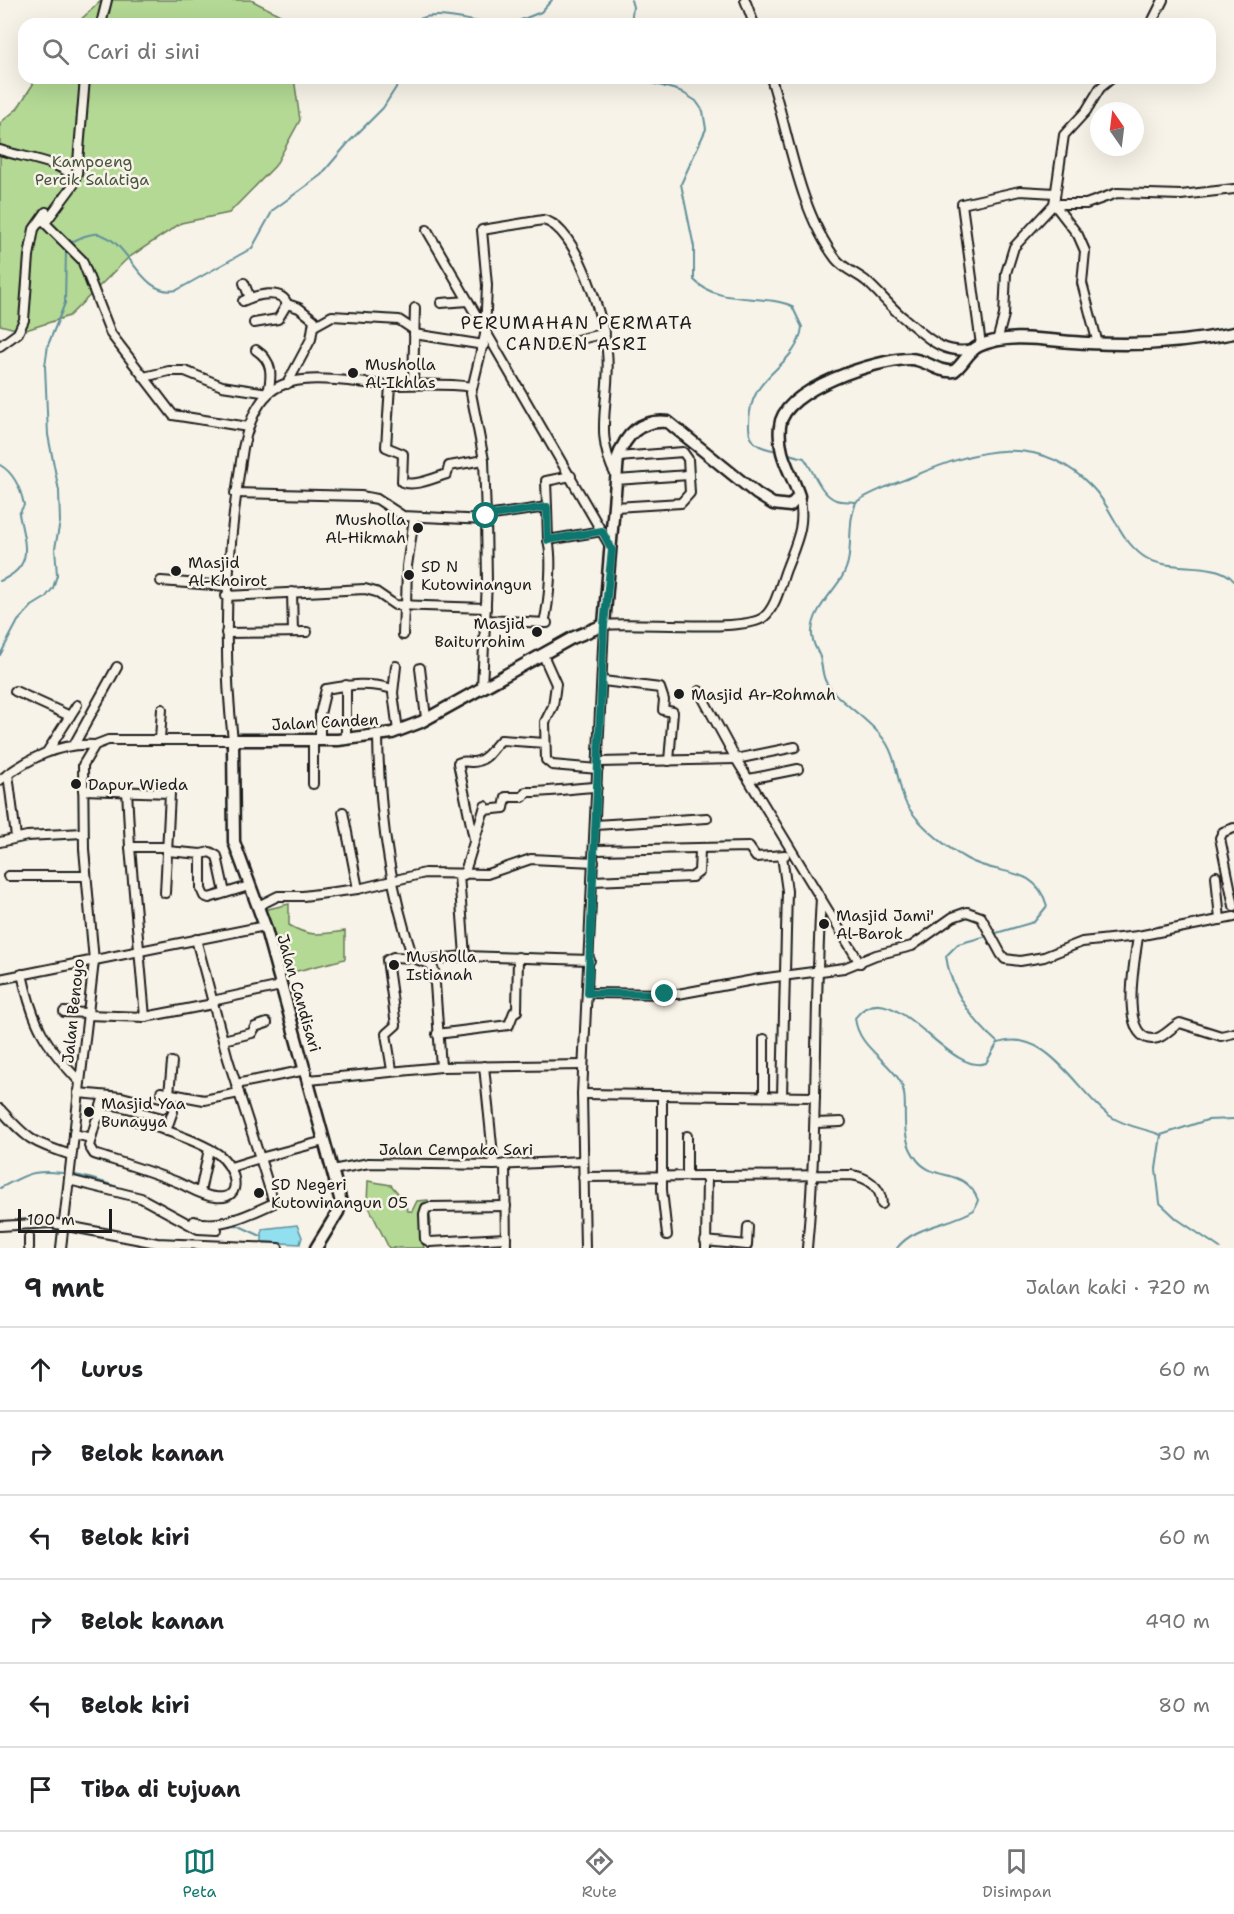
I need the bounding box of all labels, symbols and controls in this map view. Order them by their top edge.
search box [18,18,1216,84]
icon: search [39,35,72,68]
text: Cari di sini [87,37,200,66]
north arrow [1090,102,1144,156]
park label: Kampoeng Percik Salatiga [35,151,149,190]
district label: PERUMAHAN PERMATA CANDEN ASRI [460,311,694,356]
place label: Musholla Al-Ikhlas [365,354,436,393]
marker: Musholla Al-Ikhlas [346,366,360,380]
route start [472,502,498,528]
place label: Musholla Al-Hikmah [325,509,406,548]
marker: Musholla Al-Hikmah [411,521,425,535]
place label: Masjid Al-Khoirot [188,552,267,591]
place label: SD N Kutowinangun [421,556,532,595]
marker: Masjid Al-Khoirot [169,564,183,578]
marker: SD N Kutowinangun [402,568,416,582]
place label: Masjid Baiturrohim [434,613,525,652]
marker: Masjid Baiturrohim [530,625,544,639]
place label: Masjid Ar-Rohmah [691,684,836,705]
marker: Masjid Ar-Rohmah [672,687,686,701]
street label: Jalan Canden [271,709,379,735]
place label: Dapur Wieda [88,774,188,795]
marker: Dapur Wieda [69,777,83,791]
place label: Masjid Jami' Al-Barok [836,905,934,944]
marker: Masjid Jami' Al-Barok [817,917,831,931]
street label: Jalan Candisari [272,932,326,1054]
place label: Musholla Istianah [406,946,477,985]
street label: Jalan Benoyo [57,957,89,1065]
marker: Musholla Istianah [387,958,401,972]
route end [651,980,677,1006]
place label: Masjid Yaa Bunayya [101,1093,186,1132]
marker: Masjid Yaa Bunayya [82,1105,96,1119]
street label: Jalan Cempaka Sari [379,1139,533,1160]
place label: SD Negeri Kutowinangun 05 [271,1174,408,1213]
marker: SD Negeri Kutowinangun 05 [252,1186,266,1200]
scale bar [18,1206,112,1234]
text: 100 m [27,1209,75,1230]
text: 9 mnt [24,1270,104,1305]
text: Jalan kaki · 720 m [1025,1274,1210,1300]
icon: ahead [24,1353,57,1386]
text: Lurus [81,1355,143,1384]
text: 60 m [1158,1356,1210,1382]
icon: right [24,1437,57,1470]
text: Belok kanan [81,1439,224,1468]
text: 30 m [1158,1440,1210,1466]
icon: left [24,1521,57,1554]
text: Belok kiri [81,1523,190,1552]
text: 60 m [1158,1524,1210,1550]
icon: right [24,1605,57,1638]
text: Belok kanan [81,1607,224,1636]
text: 490 m [1145,1608,1210,1634]
icon: left [24,1689,57,1722]
text: Belok kiri [81,1691,190,1720]
text: 80 m [1158,1692,1210,1718]
icon: arrive [24,1773,57,1806]
text: Tiba di tujuan [81,1775,241,1804]
tab: Peta [183,1845,217,1902]
tab: Rute [582,1845,617,1902]
tab: Disimpan [982,1845,1051,1902]

